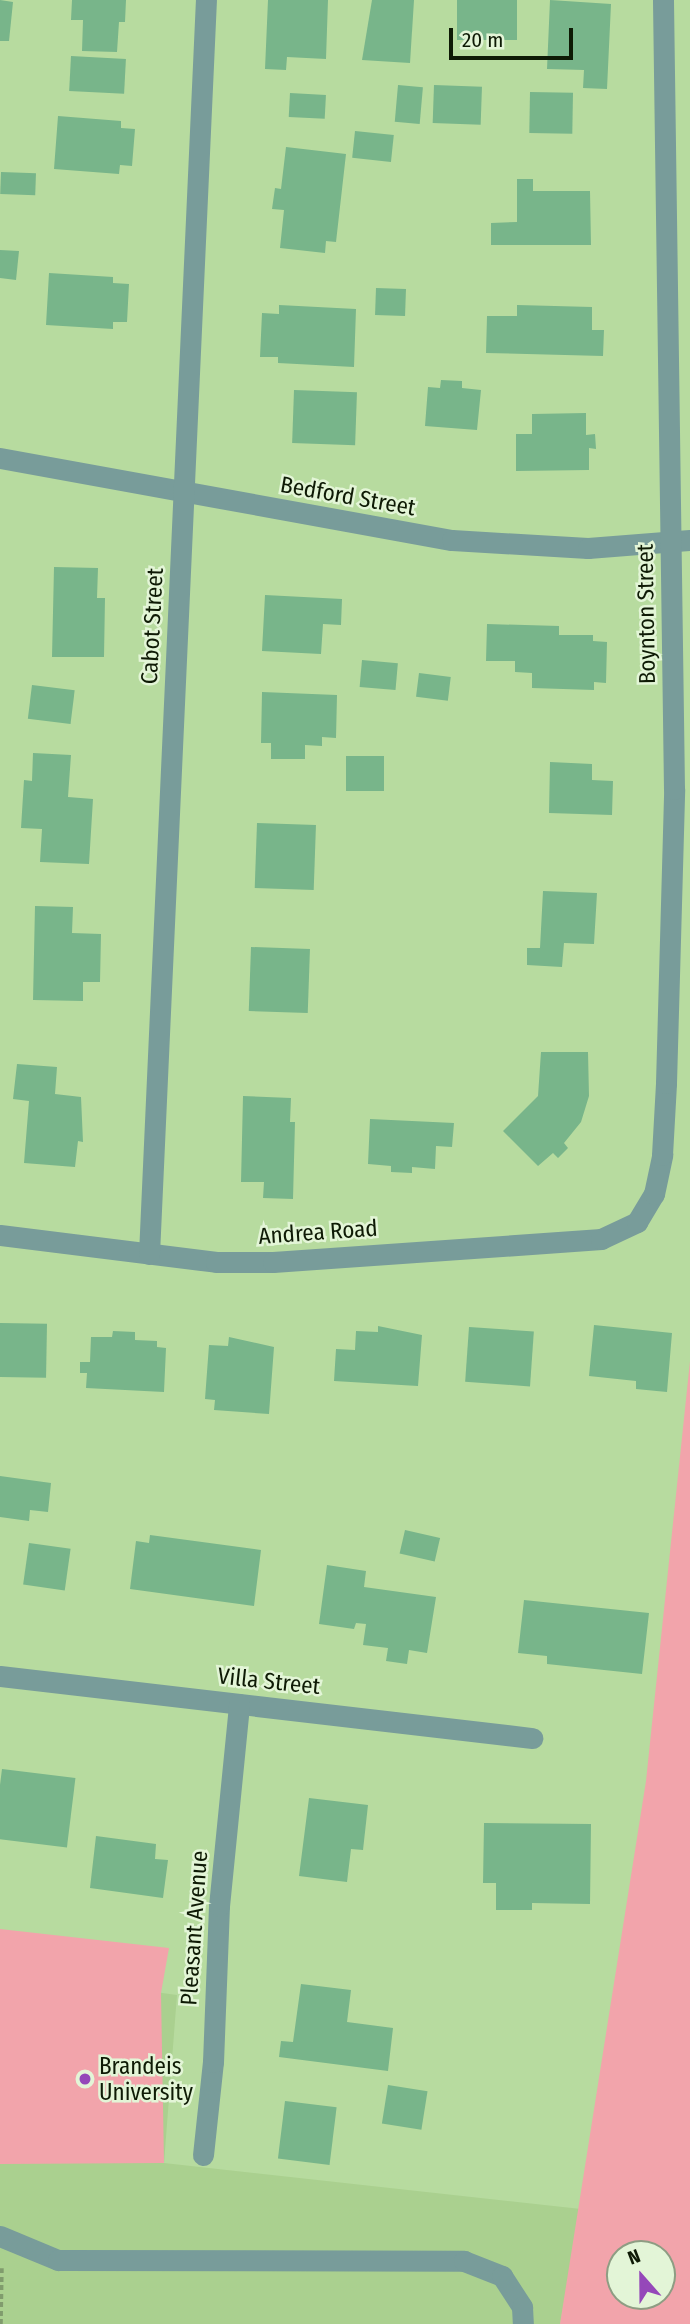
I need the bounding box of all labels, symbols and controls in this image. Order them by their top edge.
scale bar [452,14,576,58]
text: 20 m [462,27,503,53]
street label: Bedford Street [278,471,418,521]
street label: Boynton Street [631,544,661,684]
street label: Cabot Street [135,567,169,685]
street label: Andrea Road [257,1214,379,1250]
street label: Villa Street [216,1662,322,1700]
street label: Pleasant Avenue [175,1850,213,2006]
place label: Brandeis University [99,2052,193,2106]
marker: Brandeis University [77,2071,93,2087]
north arrow [606,2240,676,2310]
text: N [625,2244,643,2270]

